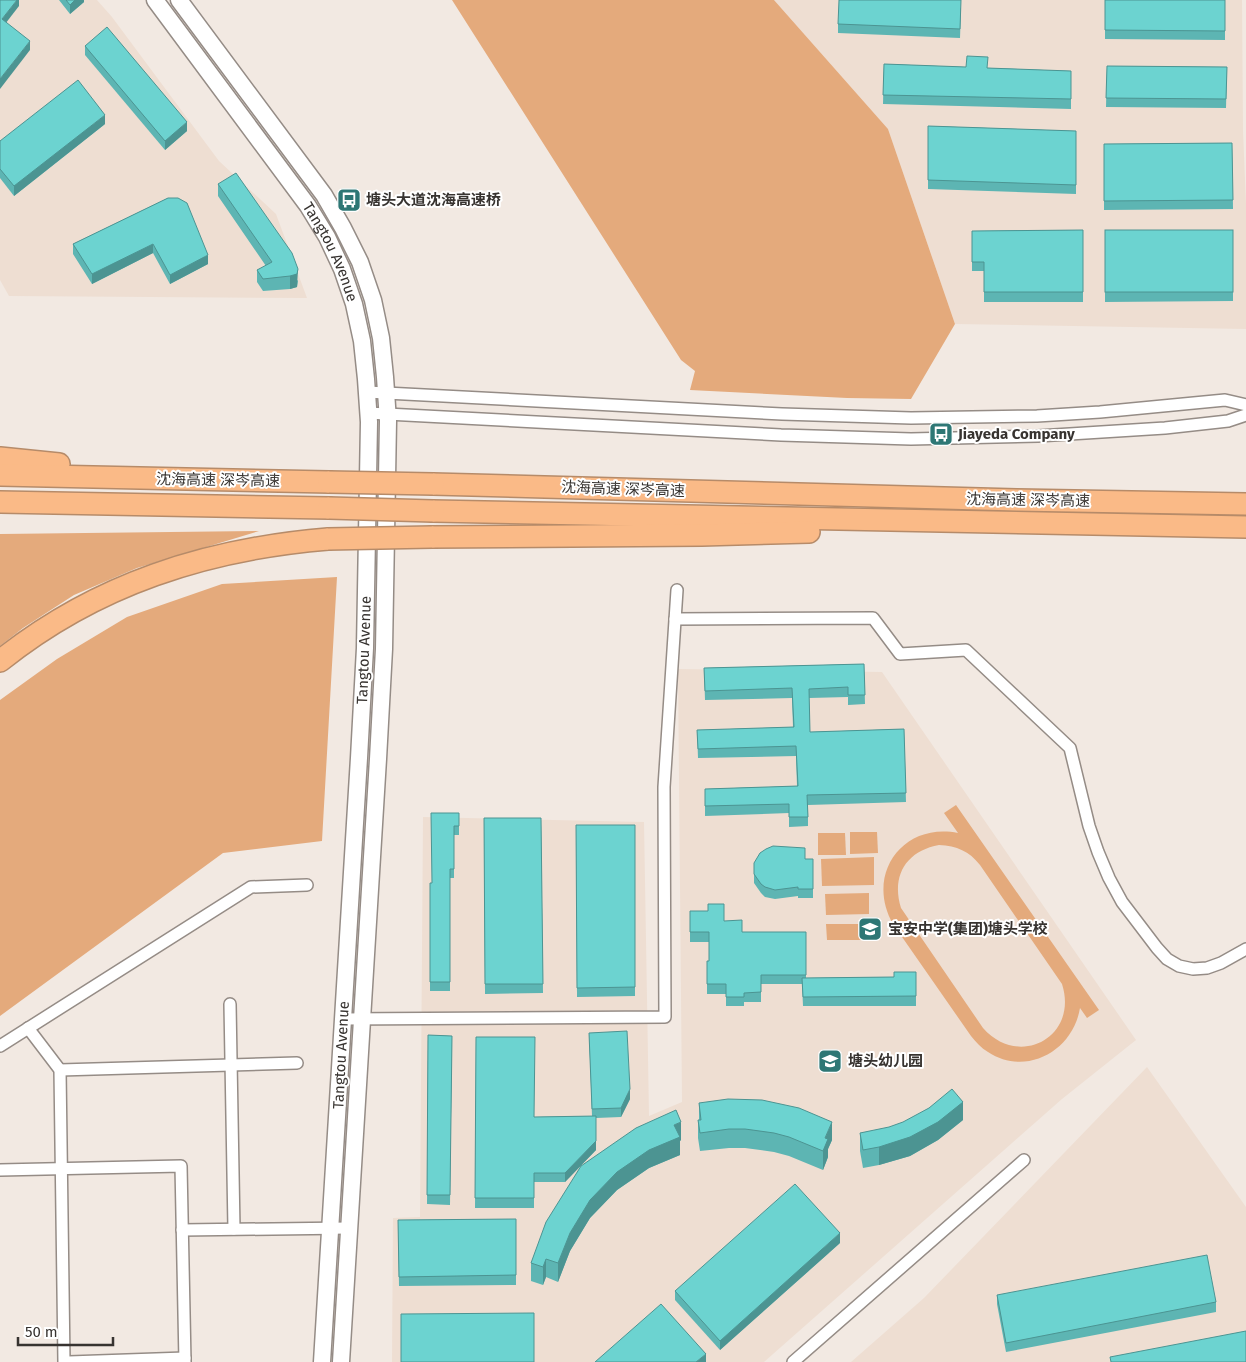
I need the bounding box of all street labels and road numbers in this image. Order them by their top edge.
street label: Tangtou Avenue [299,199,361,304]
street label: 沈海高速 深岑高速 [156,470,280,490]
street label: 沈海高速 深岑高速 [561,478,685,500]
street label: 沈海高速 深岑高速 [966,490,1090,510]
street label: Tangtou Avenue [353,596,375,704]
street label: Tangtou Avenue [329,1001,353,1109]

